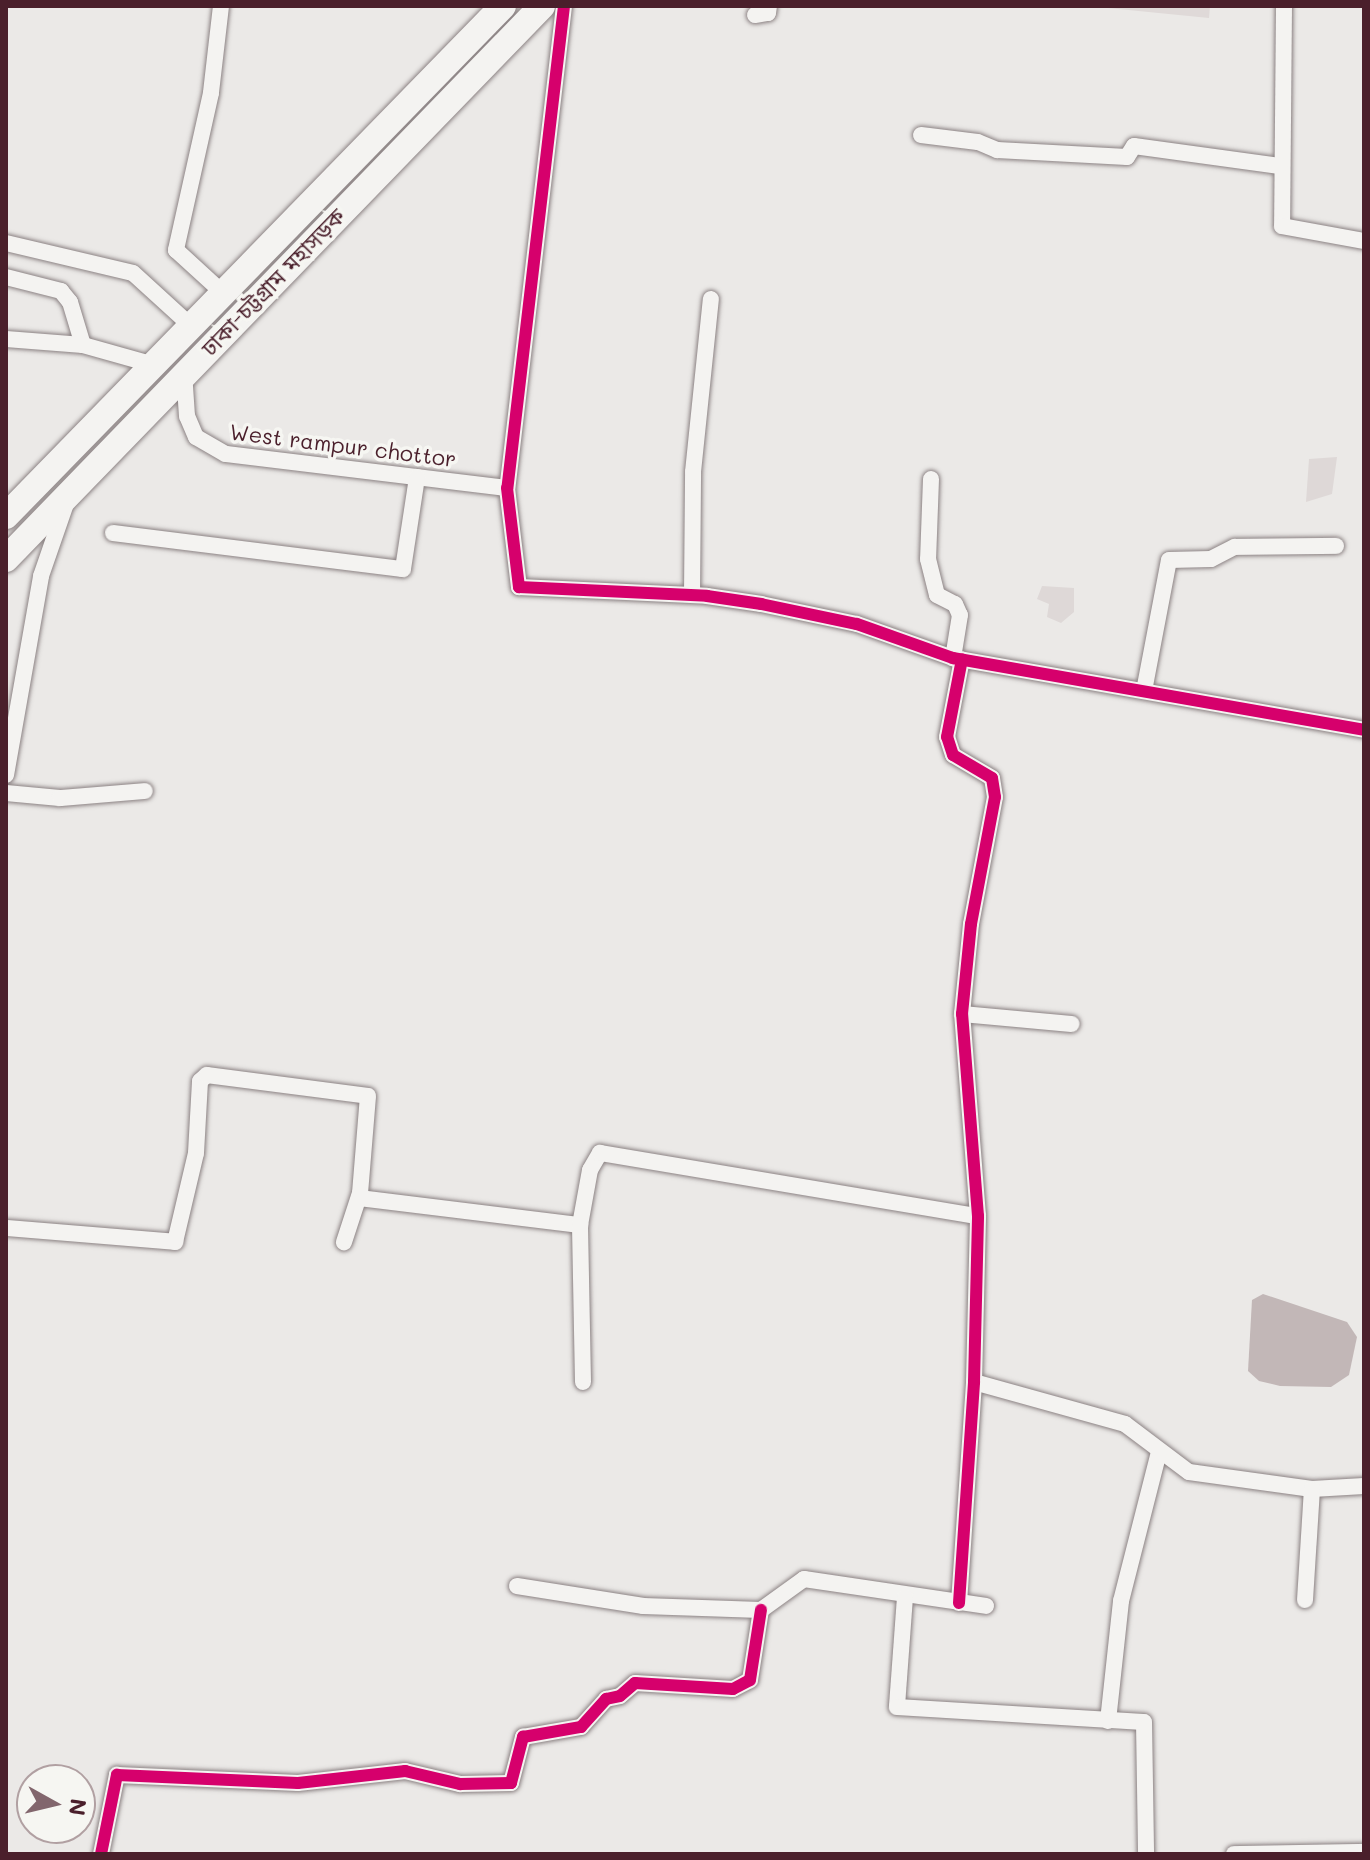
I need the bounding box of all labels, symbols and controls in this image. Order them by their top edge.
street label: ঢাকা-চট্টগ্রাম মহাসড়ক [196,203,350,361]
street label: West rampur chottor [228,418,458,472]
north arrow [16,1764,96,1844]
text: N [63,1797,94,1817]

